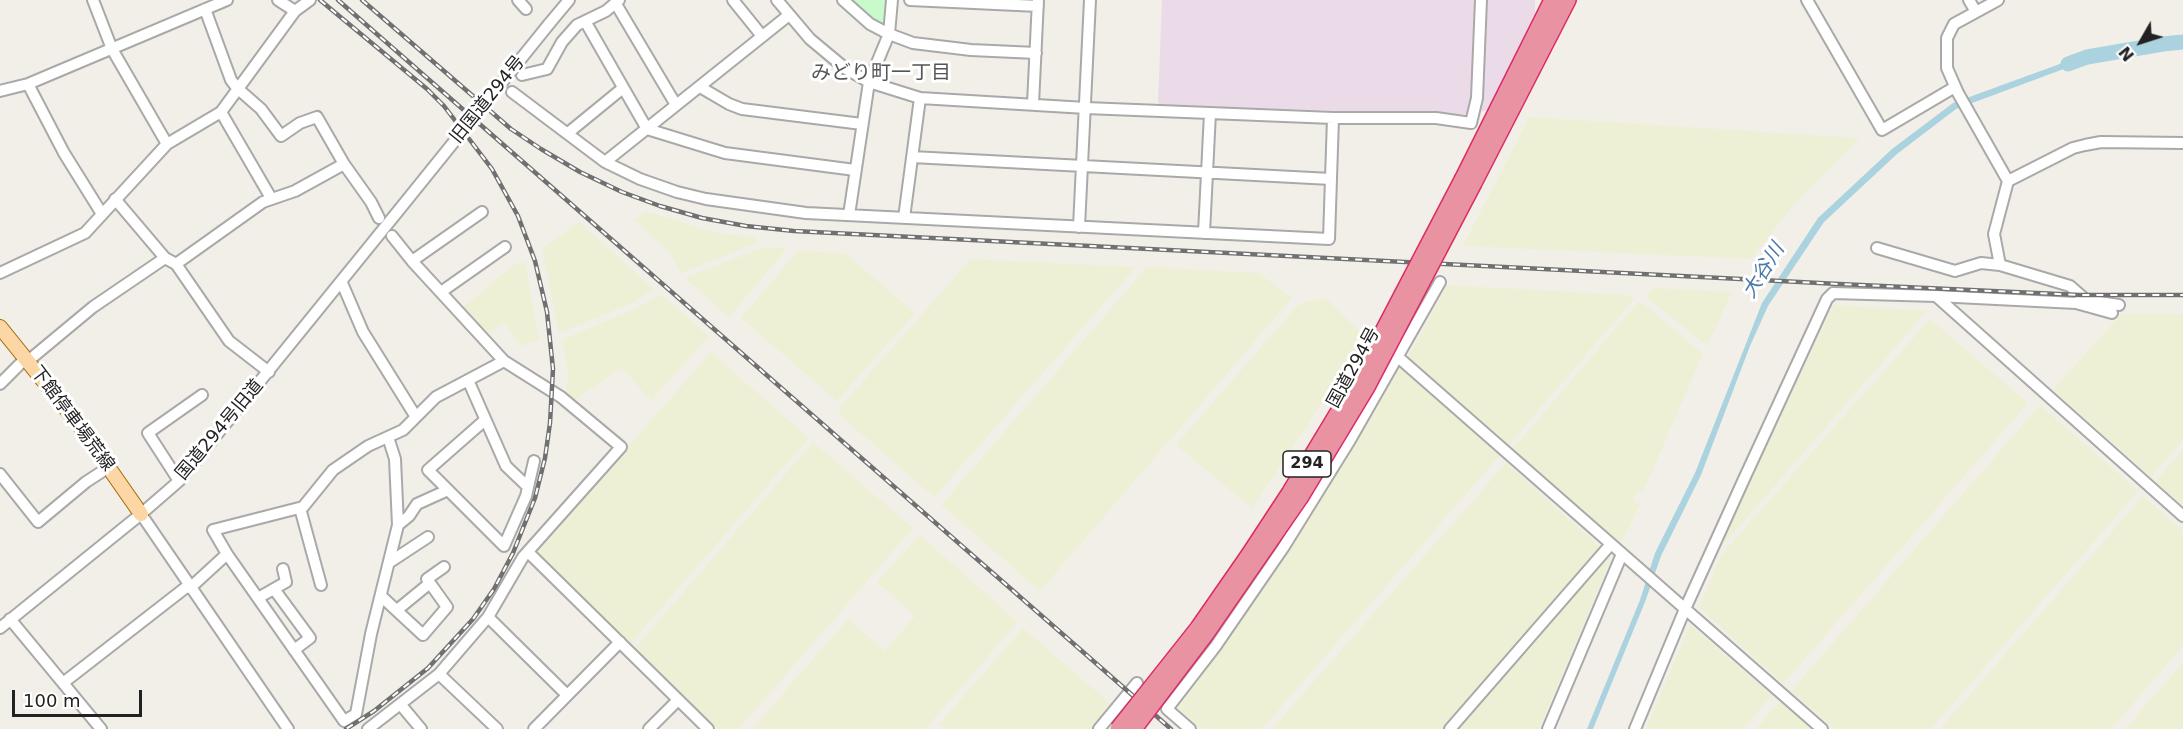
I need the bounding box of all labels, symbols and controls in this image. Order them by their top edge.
north arrow [2111,12,2171,72]
text: N [2115,42,2138,65]
street label: 旧国道294号 [446,52,530,148]
district label: みどり町一丁目 [811,62,951,86]
water label: 大谷川 [1738,239,1790,303]
street label: 国道294号 [1323,324,1385,412]
street label: 下館停車場荒線 [25,362,119,476]
street label: 国道294号旧道 [172,375,268,485]
road number: 294 [1283,451,1331,477]
scale bar [15,678,146,716]
text: 100 m [23,690,81,711]

